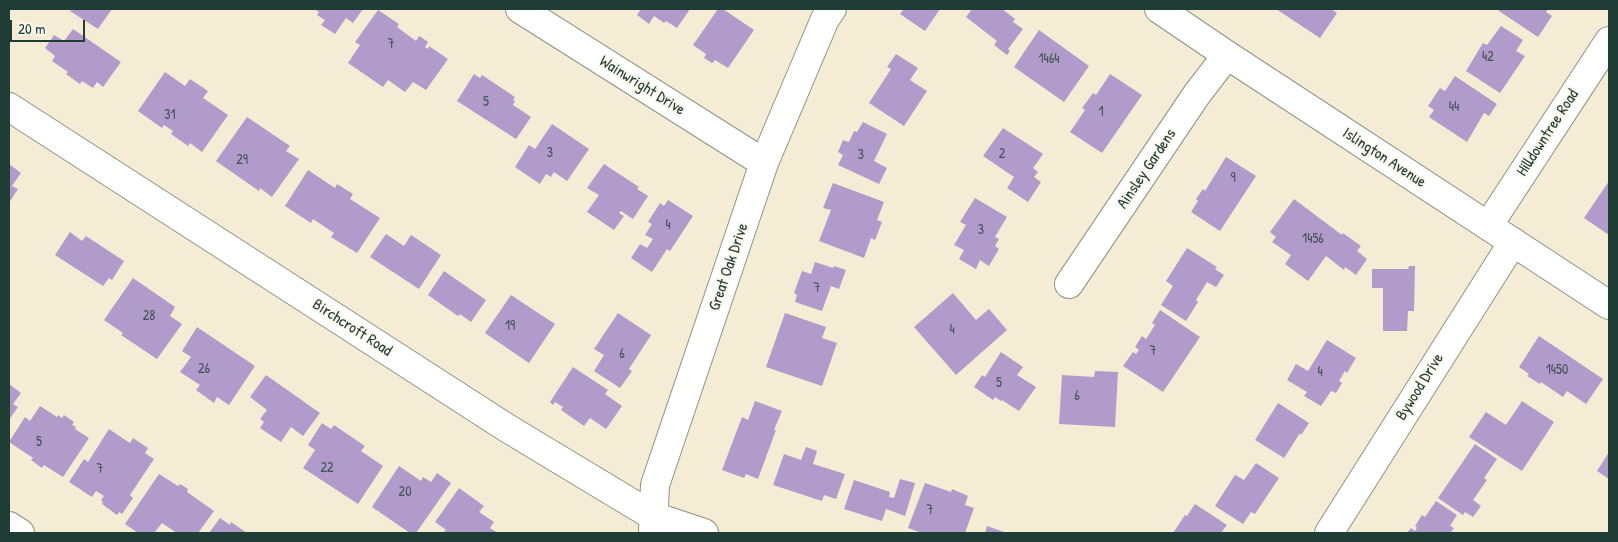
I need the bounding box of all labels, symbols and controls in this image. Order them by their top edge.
scale bar [12,10,88,42]
text: 20 m [18,18,45,39]
house number: 7 [388,36,394,52]
house number: 42 [1482,49,1494,65]
house number: 1464 [1038,51,1060,67]
street label: Wainwright Drive [596,52,688,120]
street label: Hilldowntree Road [1513,86,1583,180]
house number: 5 [483,94,489,110]
house number: 44 [1449,99,1459,115]
house number: 1 [1098,104,1104,120]
house number: 31 [164,107,176,123]
street label: Islington Avenue [1339,124,1429,192]
street label: Ainsley Gardens [1113,126,1181,212]
house number: 3 [547,145,553,161]
house number: 2 [999,146,1005,162]
house number: 3 [858,147,864,163]
house number: 29 [236,152,248,168]
house number: 9 [1230,170,1236,186]
house number: 4 [665,217,671,233]
street label: Great Oak Drive [705,221,753,313]
house number: 3 [978,222,984,238]
house number: 1456 [1302,231,1324,247]
house number: 7 [814,280,820,296]
street label: Birchcroft Road [309,295,395,361]
house number: 28 [143,308,155,324]
house number: 19 [505,318,515,334]
house number: 4 [949,322,955,338]
house number: 7 [1150,343,1156,359]
house number: 6 [619,346,625,362]
street label: Bywood Drive [1392,350,1448,424]
house number: 26 [198,361,210,377]
house number: 1450 [1546,362,1568,378]
house number: 4 [1317,364,1323,380]
house number: 5 [996,375,1002,391]
house number: 6 [1074,388,1080,404]
house number: 5 [36,434,42,450]
house number: 22 [320,460,334,476]
house number: 7 [97,461,103,477]
house number: 20 [399,484,411,500]
house number: 7 [927,502,933,518]

